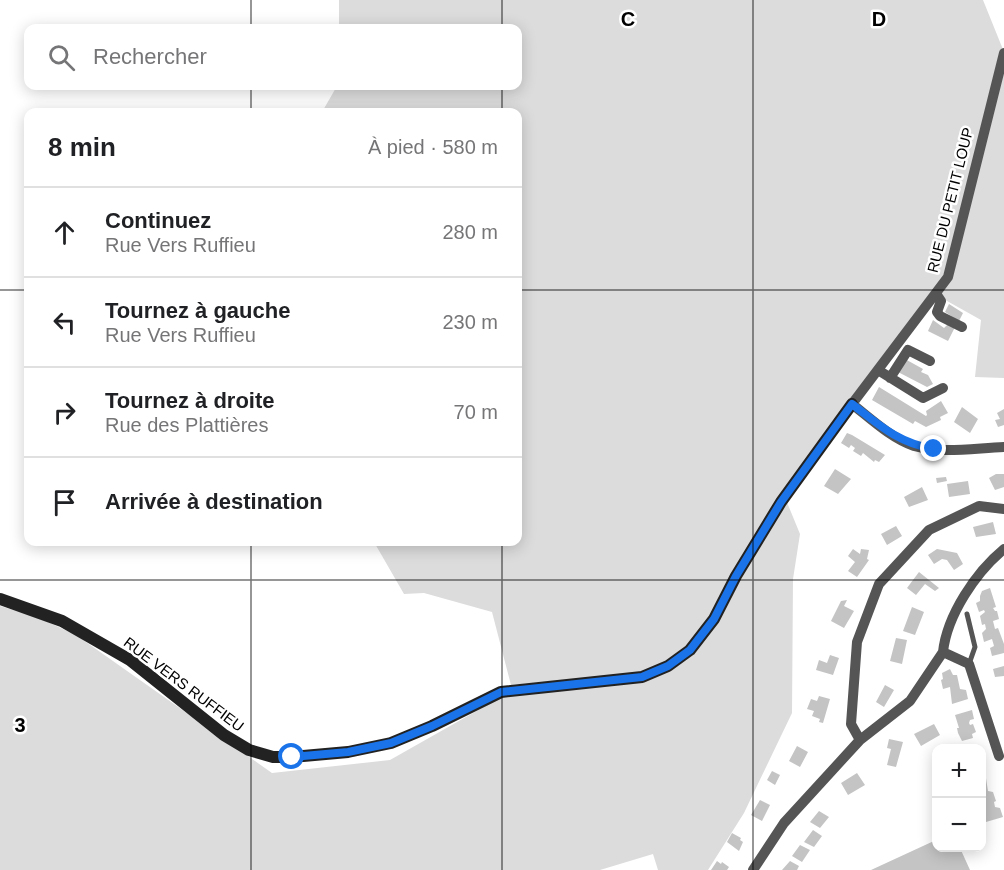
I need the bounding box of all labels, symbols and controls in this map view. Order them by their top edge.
text: C [621,8,635,30]
text: D [872,8,886,30]
search box [24,24,522,90]
icon: search [45,41,78,74]
text: Rechercher [93,44,207,69]
street label: RUE DU PETIT LOUP [924,126,976,274]
text: 8 min [48,132,116,162]
text: À pied · 580 m [368,136,498,158]
text: Continuez [105,208,211,233]
icon: ahead [48,216,81,249]
text: 280 m [442,221,498,243]
text: Rue Vers Ruffieu [105,234,256,256]
text: Tournez à gauche [105,298,290,323]
icon: left [48,306,81,339]
text: 230 m [442,311,498,333]
text: Rue Vers Ruffieu [105,324,256,346]
text: Tournez à droite [105,388,275,413]
icon: right [48,396,81,429]
text: 70 m [454,401,498,423]
text: Rue des Plattières [105,414,268,436]
route end [920,435,946,461]
icon: arrive [48,486,81,519]
text: Arrivée à destination [105,489,323,514]
street label: RUE VERS RUFFIEU [121,633,247,735]
text: 3 [14,714,26,736]
route start [278,743,304,769]
map controls [932,744,986,852]
button: + [932,744,986,798]
button: − [932,798,986,852]

